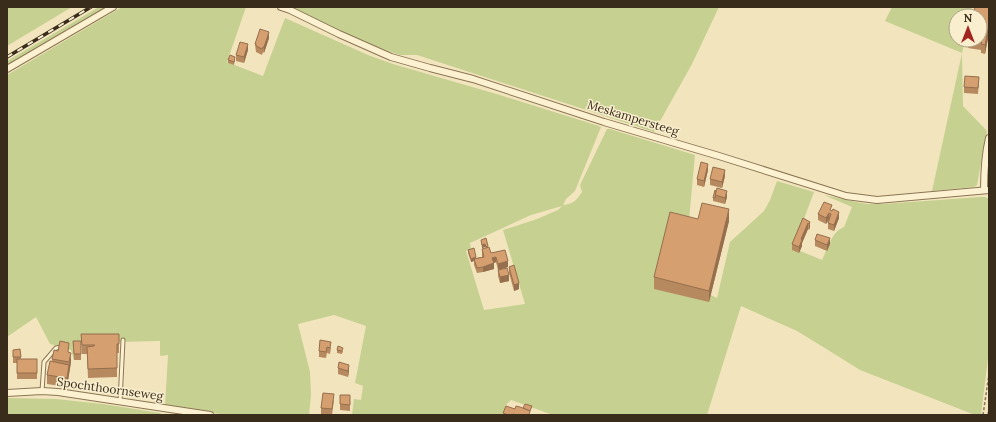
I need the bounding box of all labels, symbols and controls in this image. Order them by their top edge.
north arrow [948,8,988,48]
text: N [964,11,973,25]
street label: Meskampersteeg [586,96,681,139]
street label: Spochthoornseweg [56,374,165,403]

